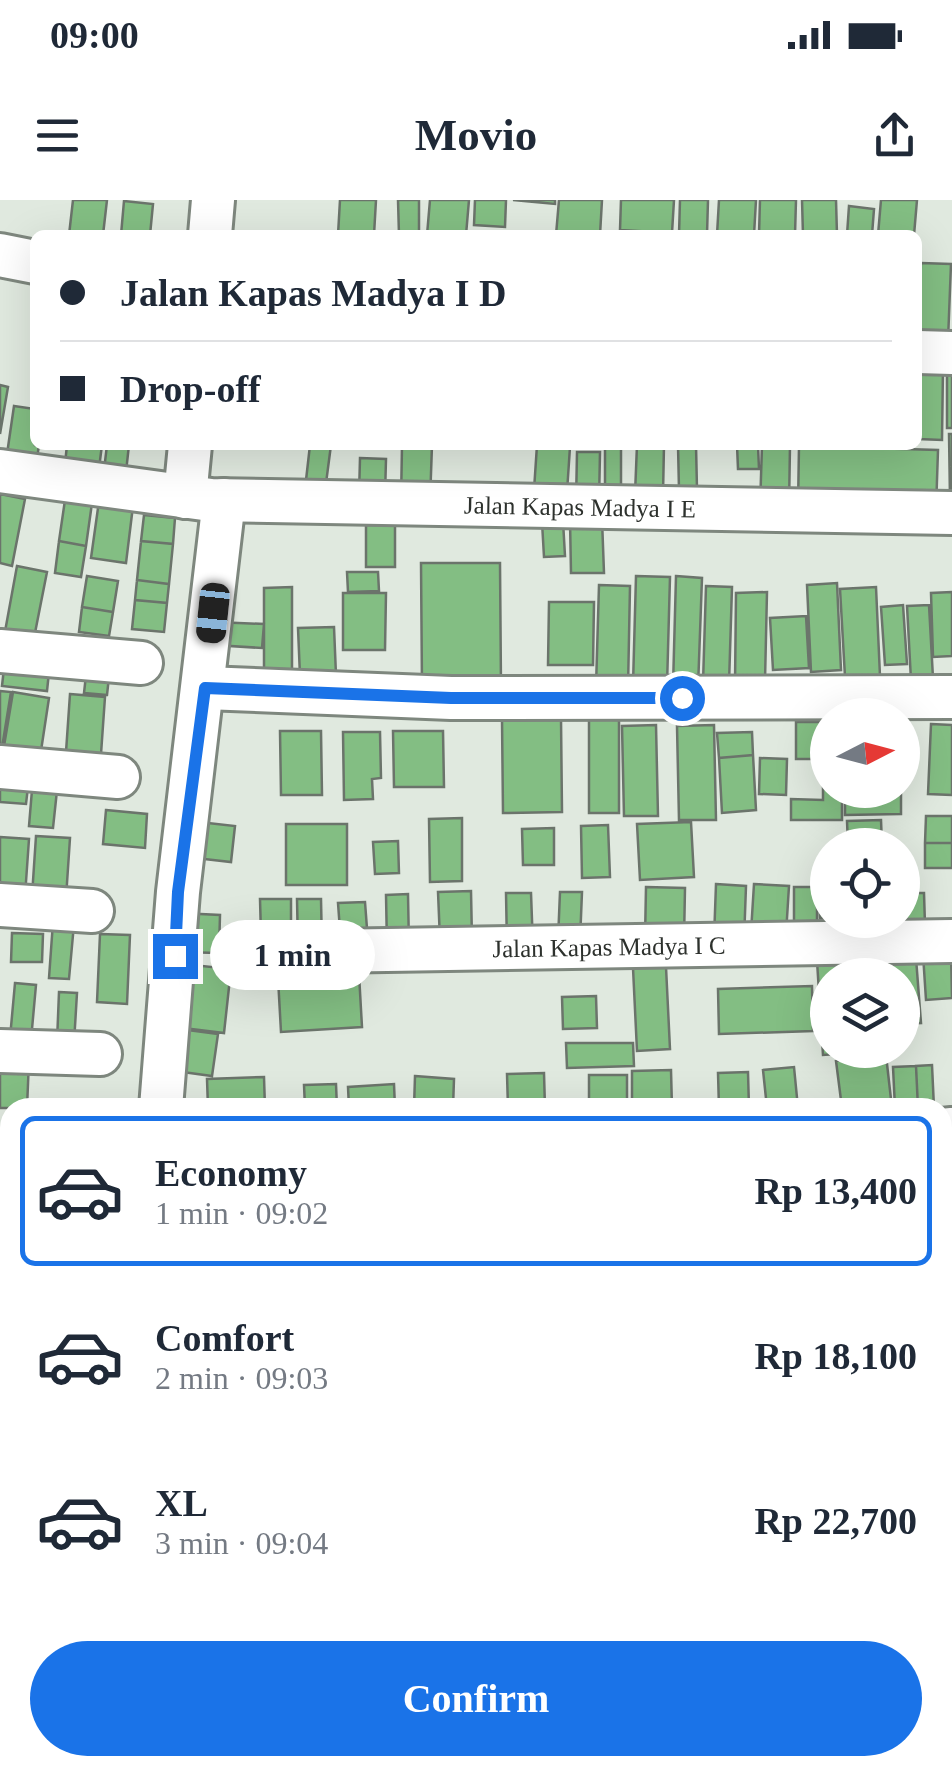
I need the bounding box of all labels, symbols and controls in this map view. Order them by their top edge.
text: 09:00 [50,14,139,56]
icon: menu [30,108,85,163]
icon: share [867,108,922,163]
text: Movio [415,110,537,160]
text: Jalan Kapas Madya I D [120,272,506,314]
text: Drop-off [120,368,261,410]
street label: Jalan Kapas Madya I E [464,491,696,522]
car [195,582,231,644]
route start [660,676,705,721]
north arrow [810,698,920,808]
map controls [810,698,920,1068]
button: locate [810,828,920,938]
callout: 1 min [210,921,375,991]
street label: Jalan Kapas Madya I C [492,931,726,962]
route end [153,934,198,979]
text: 1 min [254,937,331,973]
button: layers [810,958,920,1068]
icon: car [35,1146,125,1236]
text: Economy [155,1152,307,1194]
text: Rp 13,400 [754,1170,917,1212]
text: 1 min · 09:02 [155,1195,328,1231]
icon: car [35,1311,125,1401]
text: Comfort [155,1317,294,1359]
text: Rp 18,100 [754,1335,917,1377]
text: 2 min · 09:03 [155,1360,328,1396]
icon: car [35,1476,125,1566]
text: XL [155,1482,208,1524]
text: Rp 22,700 [754,1500,917,1542]
text: 3 min · 09:04 [155,1525,328,1561]
button: Confirm [30,1641,922,1756]

